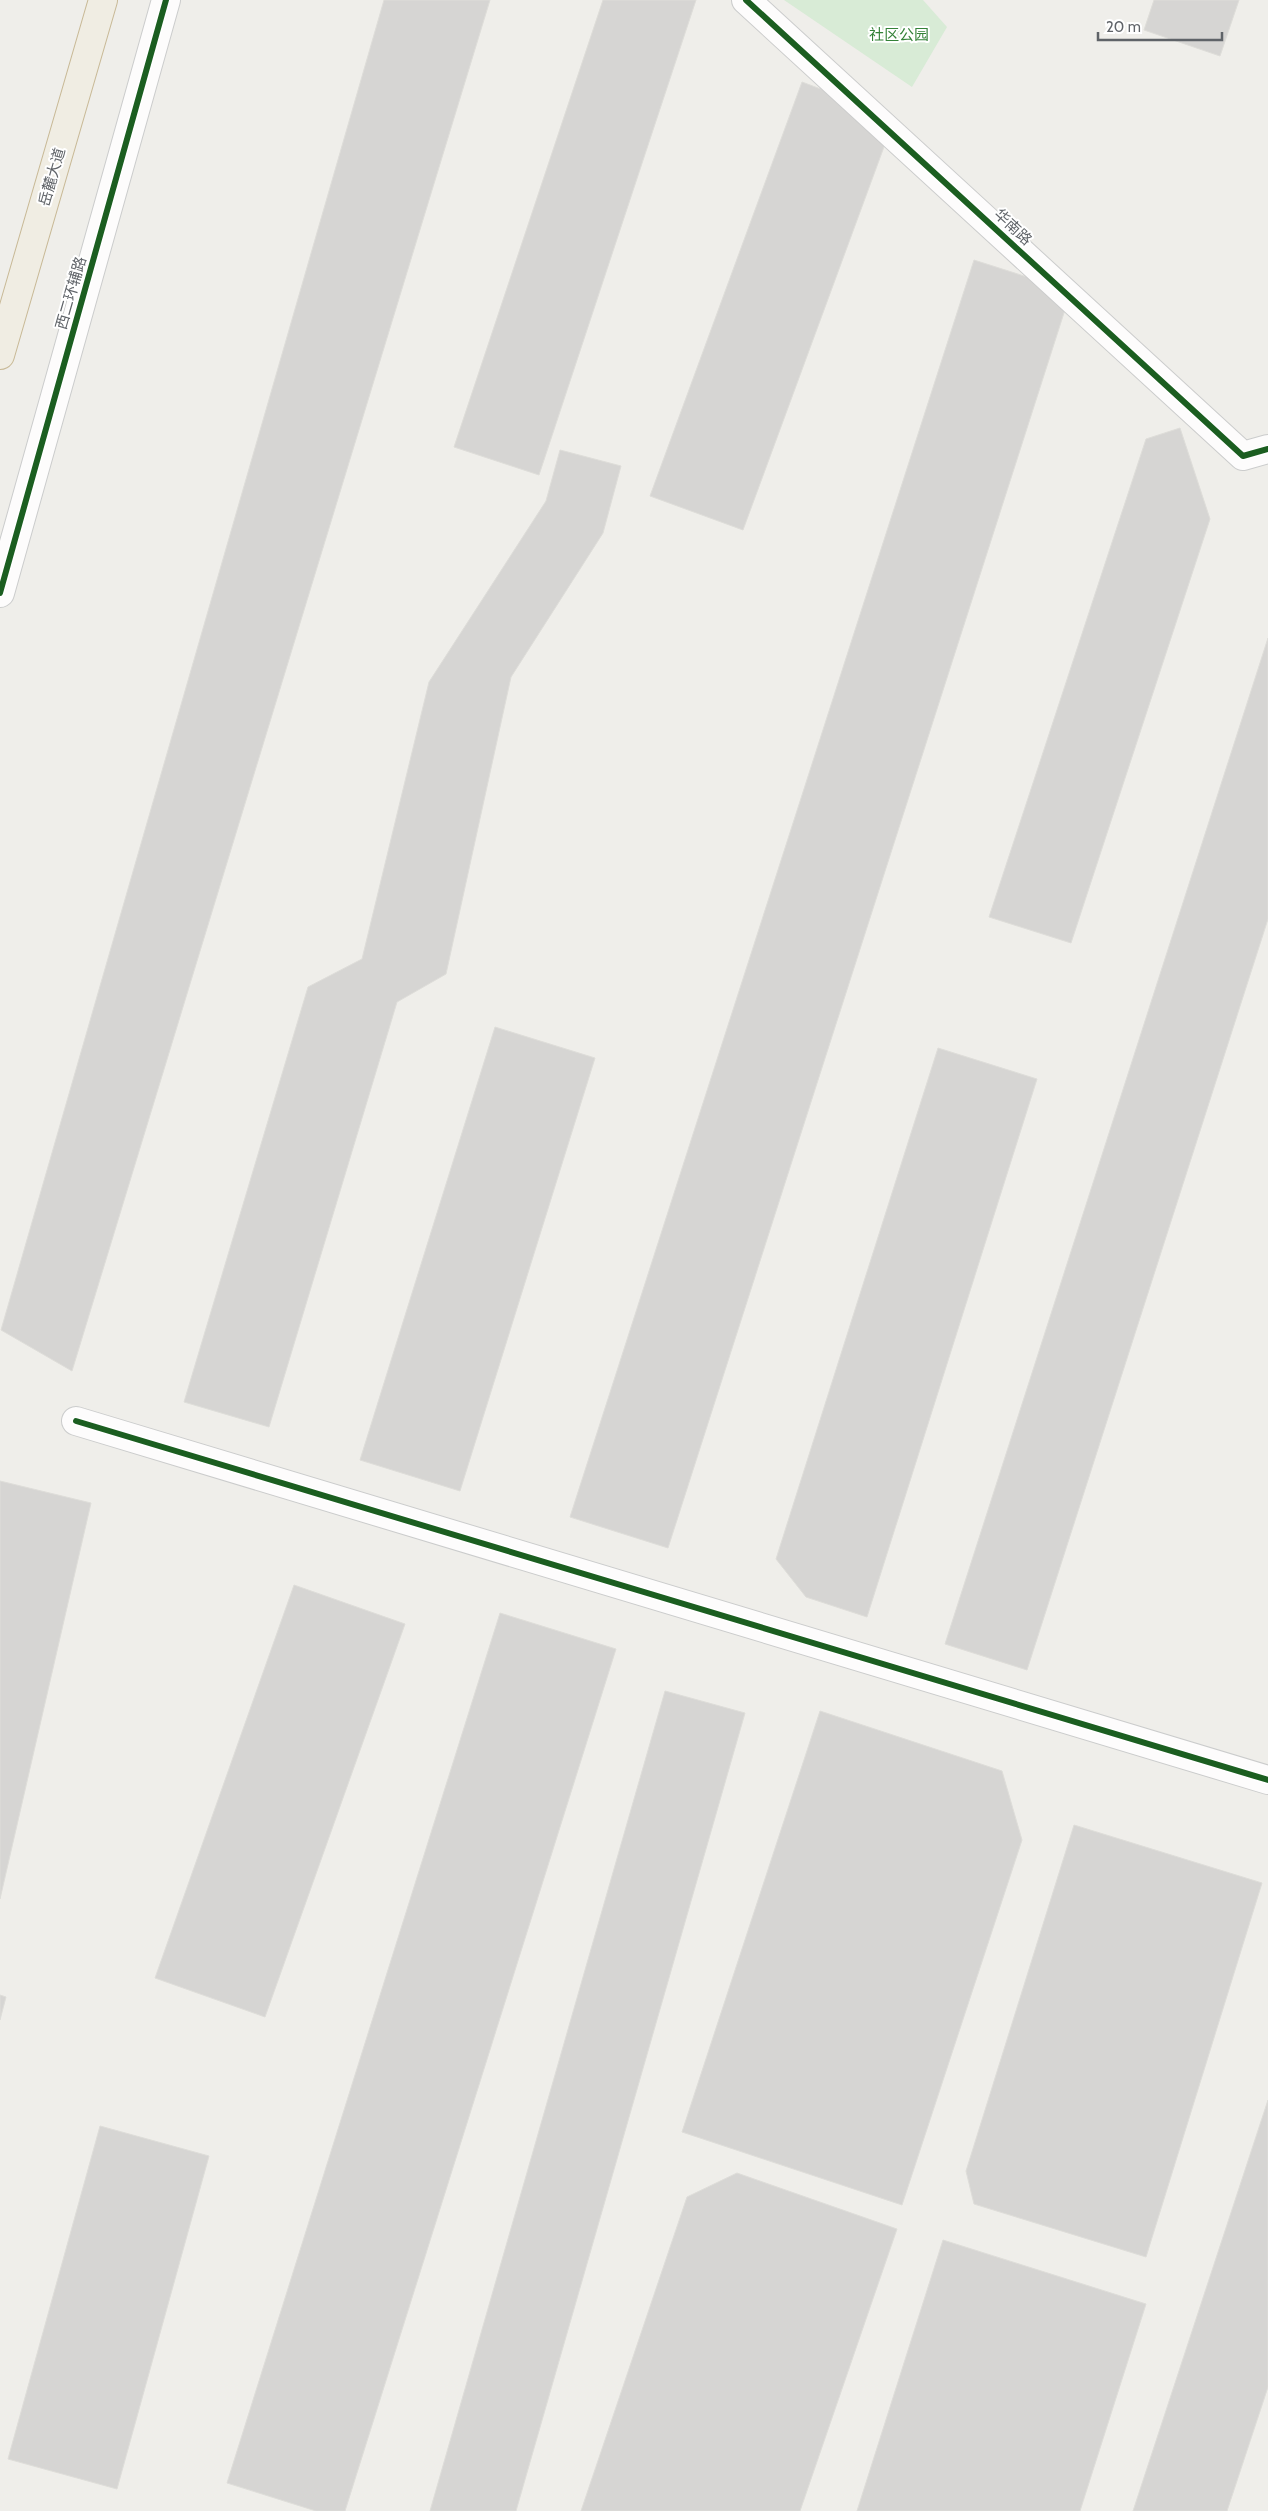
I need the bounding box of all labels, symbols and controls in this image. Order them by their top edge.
scale bar [1098,10,1222,42]
text: 20 m [1106,18,1141,36]
park label: 社区公园 [869,26,929,44]
street label: 岳麓大道 [35,146,69,208]
street label: 华南路 [990,205,1036,249]
street label: 西二环辅路 [52,254,90,332]

